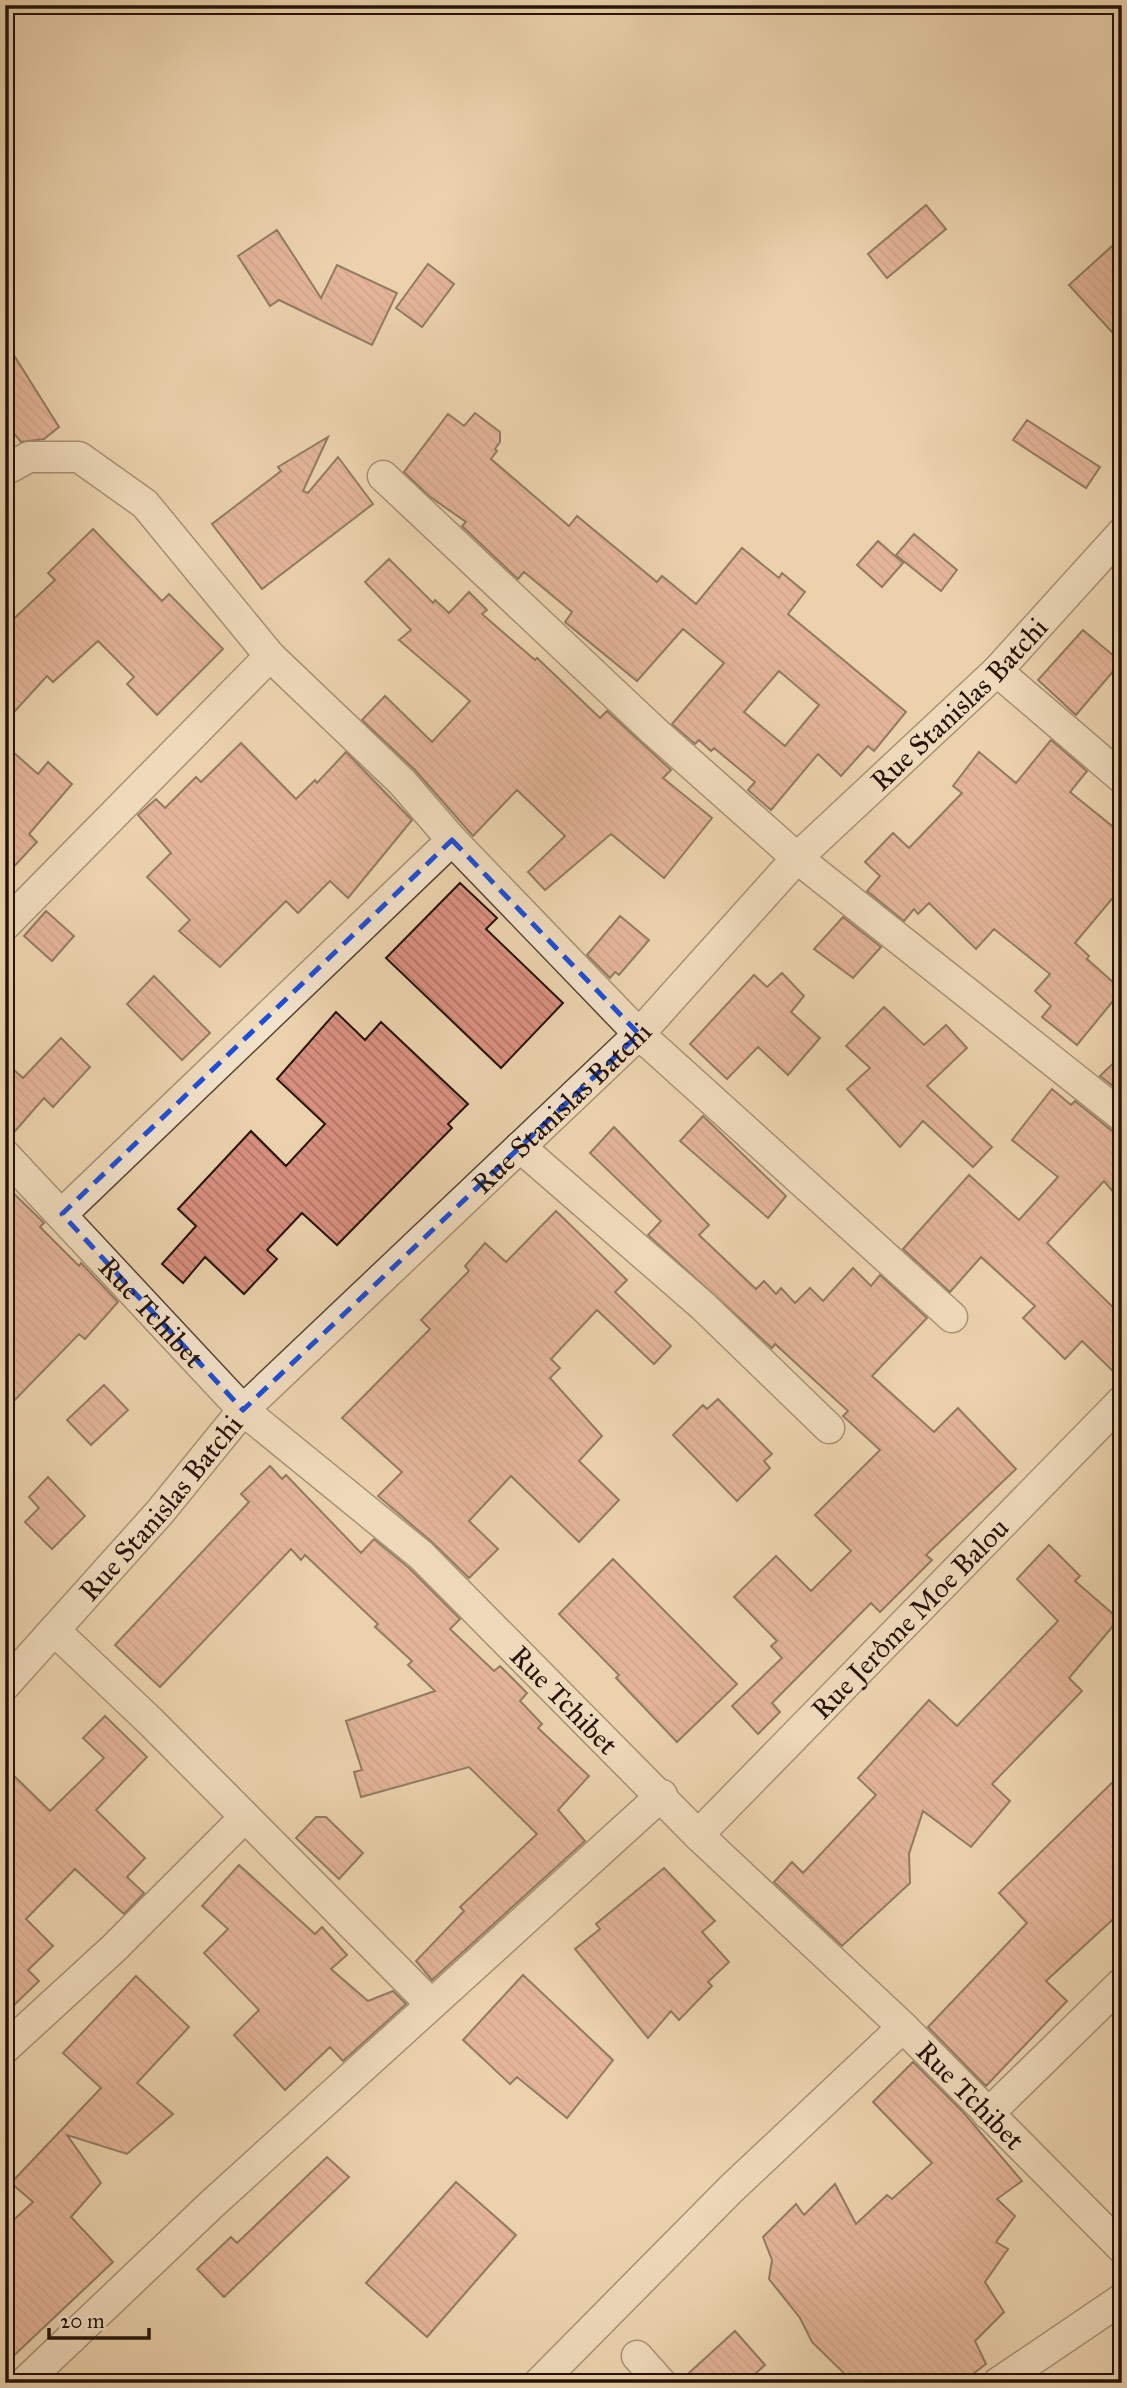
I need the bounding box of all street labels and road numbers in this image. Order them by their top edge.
street label: Rue Stanislas Batchi [863,610,1055,798]
street label: Rue Stanislas Batchi [465,1015,659,1201]
street label: Rue Tchibet [91,1250,212,1375]
street label: Rue Stanislas Batchi [72,1407,250,1608]
street label: Rue Jerôme Moe Balou [804,1511,1016,1727]
street label: Rue Tchibet [502,1638,625,1762]
street label: Rue Tchibet [909,2034,1032,2157]

